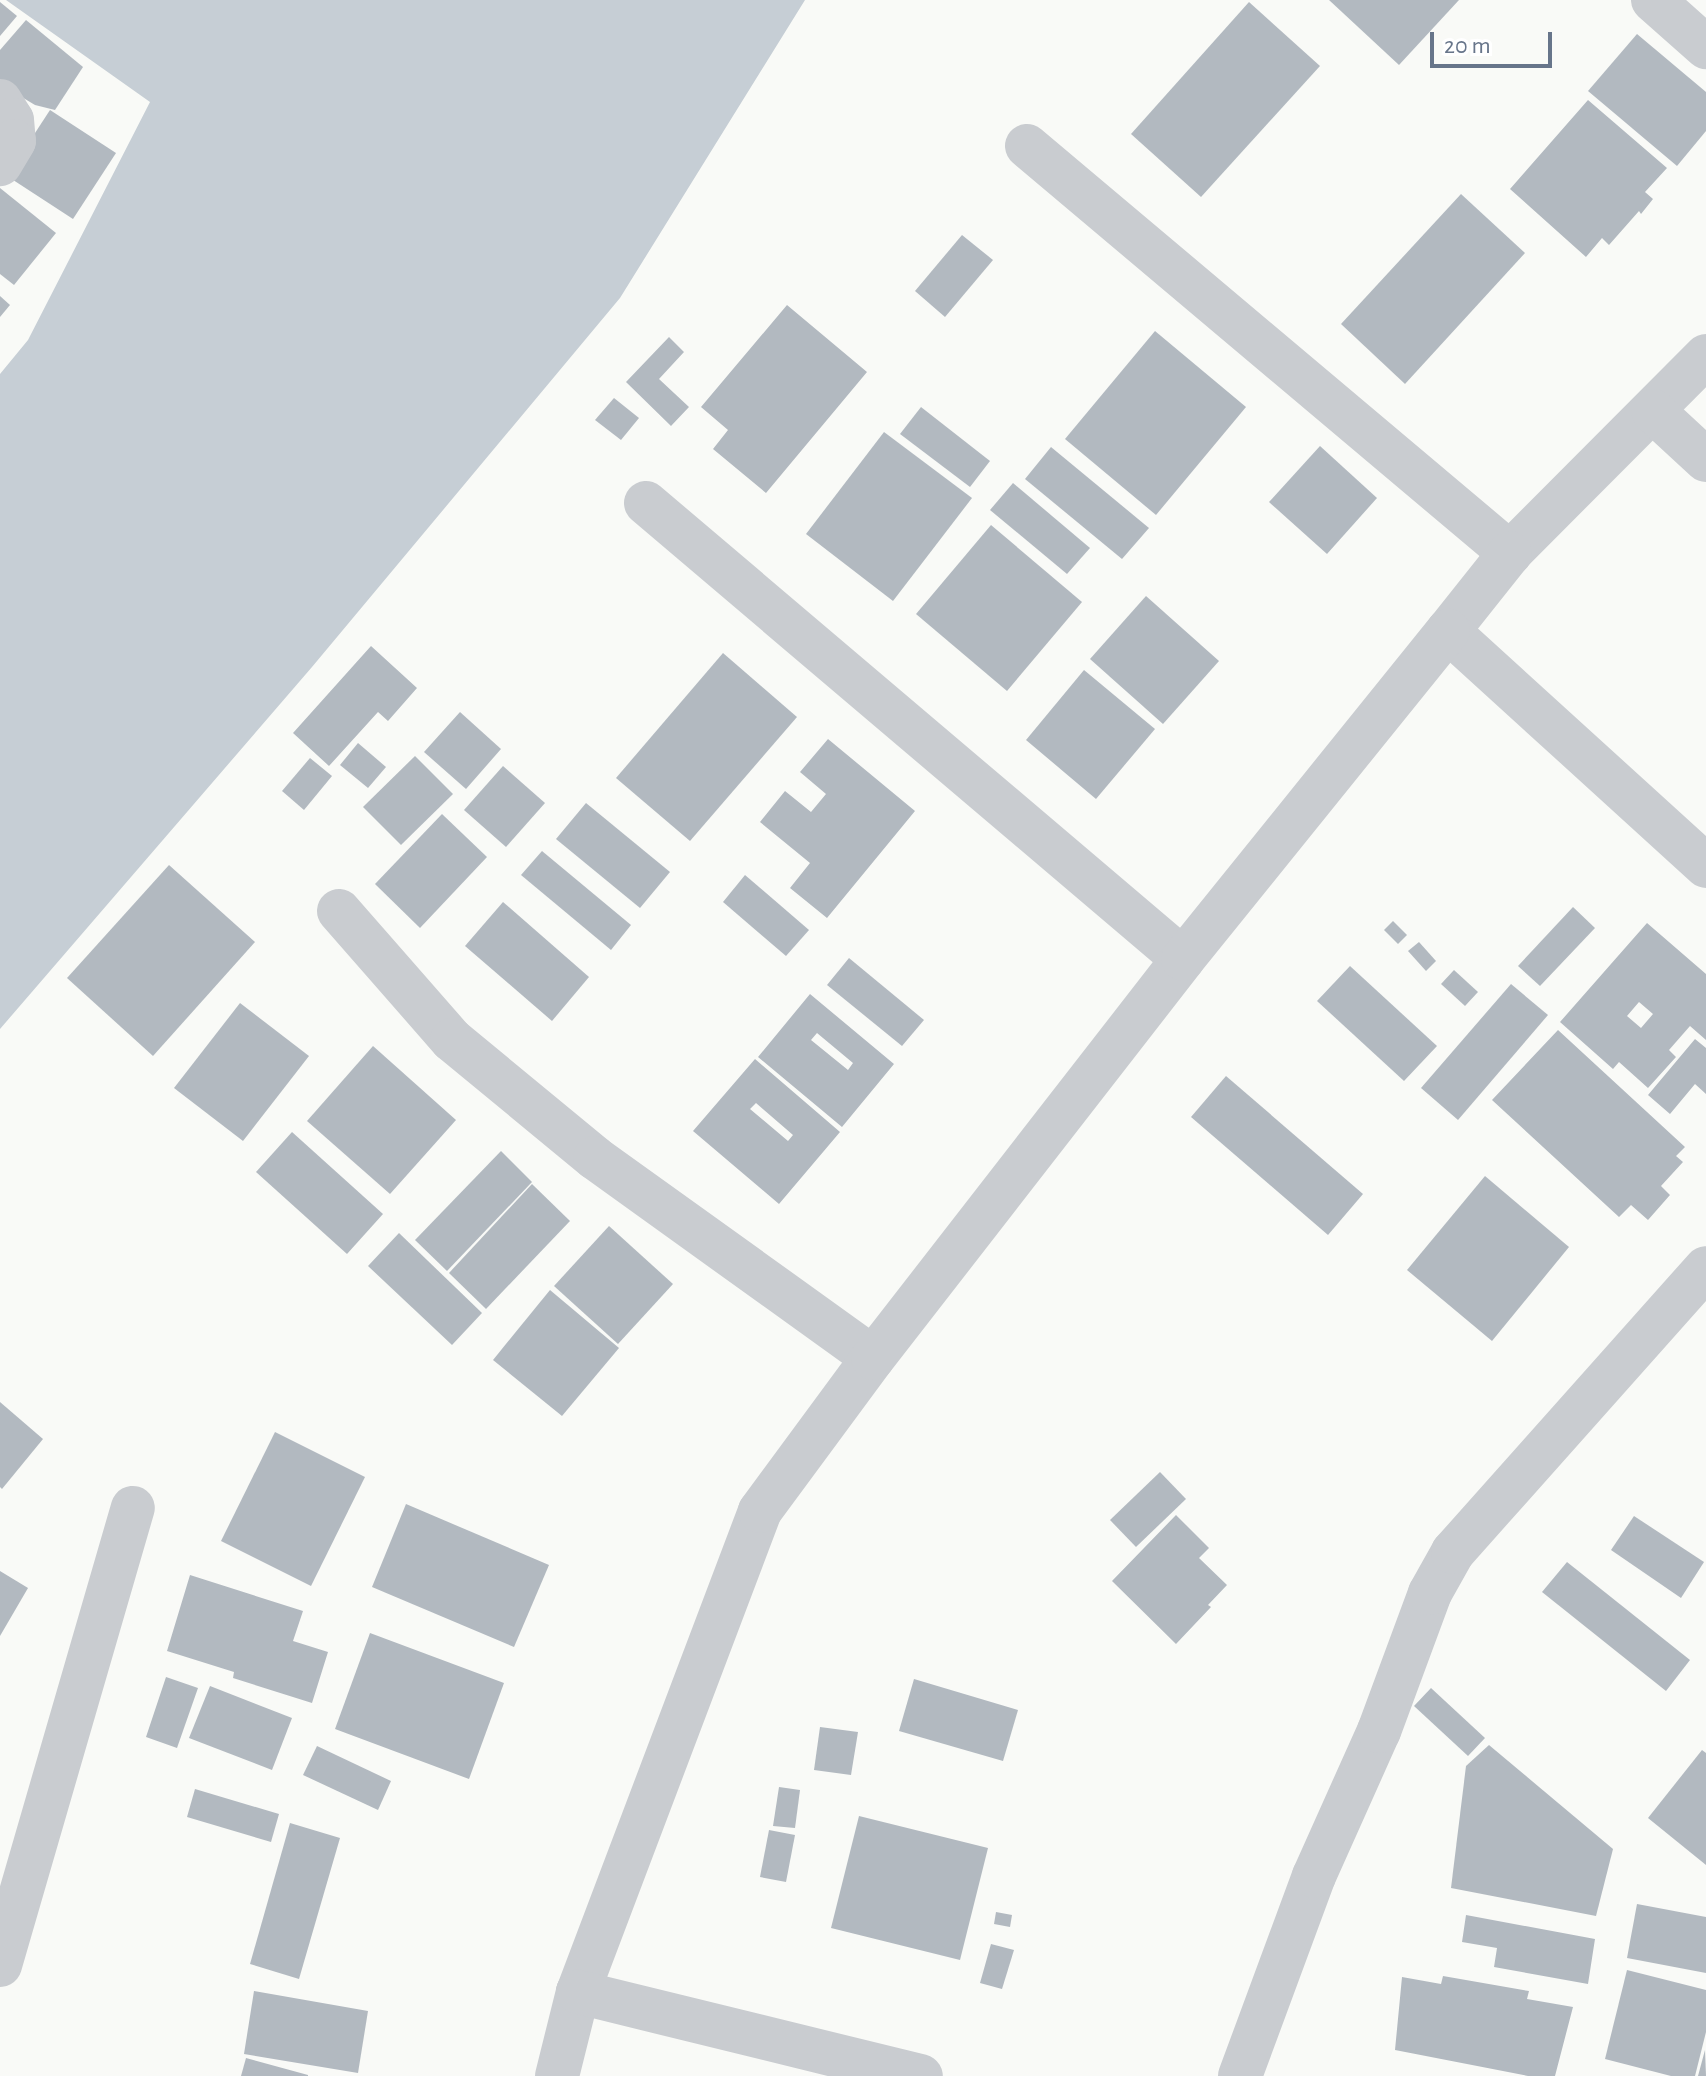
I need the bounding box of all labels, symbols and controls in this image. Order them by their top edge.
scale bar [1434,16,1556,66]
text: 20 m [1444,34,1491,58]

